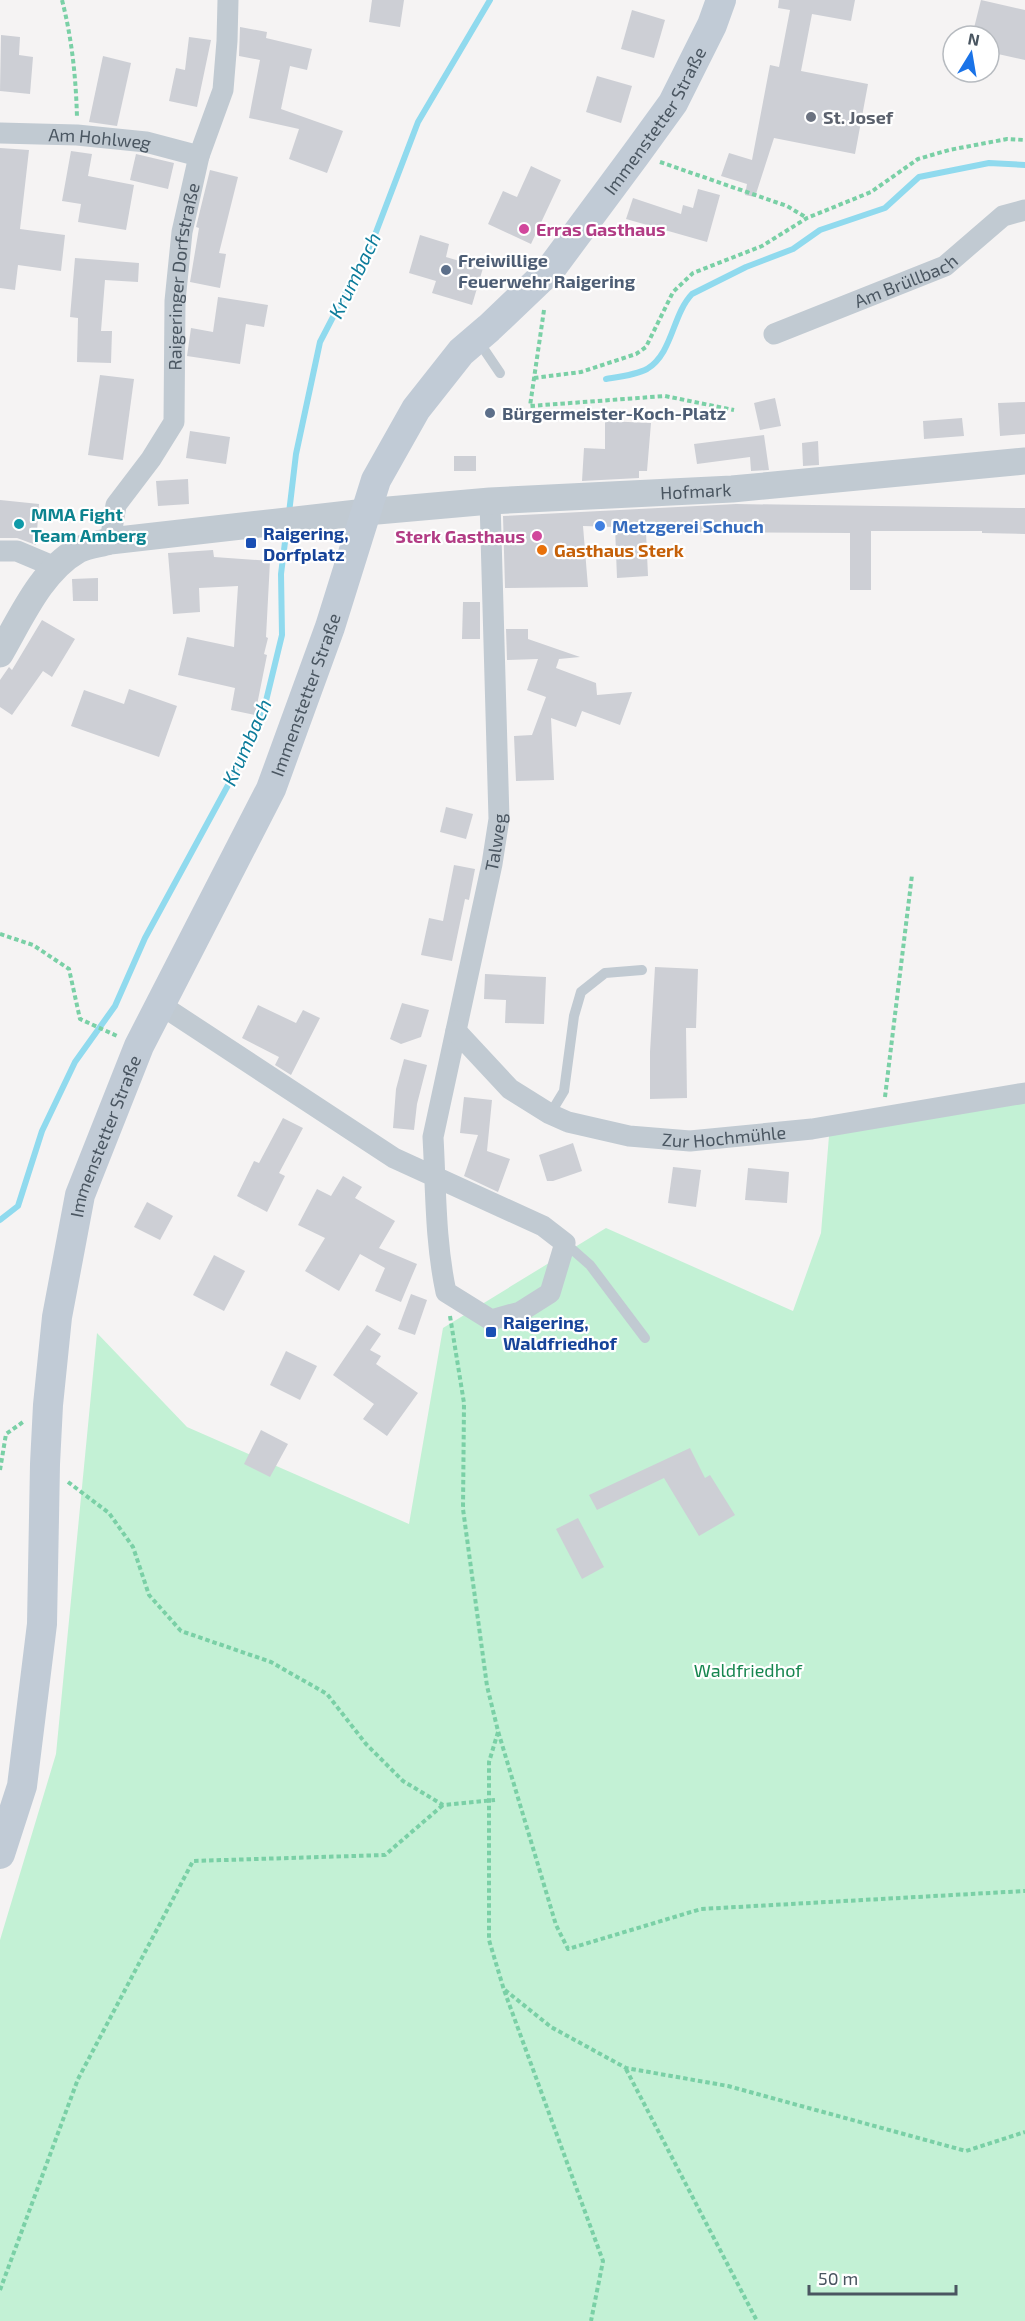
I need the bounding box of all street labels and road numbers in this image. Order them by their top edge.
street label: Immenstetter Straße [599,43,710,199]
street label: Am Hohlweg [48,123,154,154]
street label: Raigeringer Dorfstraße [163,181,204,370]
street label: Am Brüllbach [851,249,962,312]
street label: Hofmark [660,478,732,504]
street label: Immenstetter Straße [266,610,345,779]
street label: Talweg [480,813,510,873]
street label: Immenstetter Straße [65,1052,145,1219]
street label: Zur Hochmühle [661,1121,787,1152]

